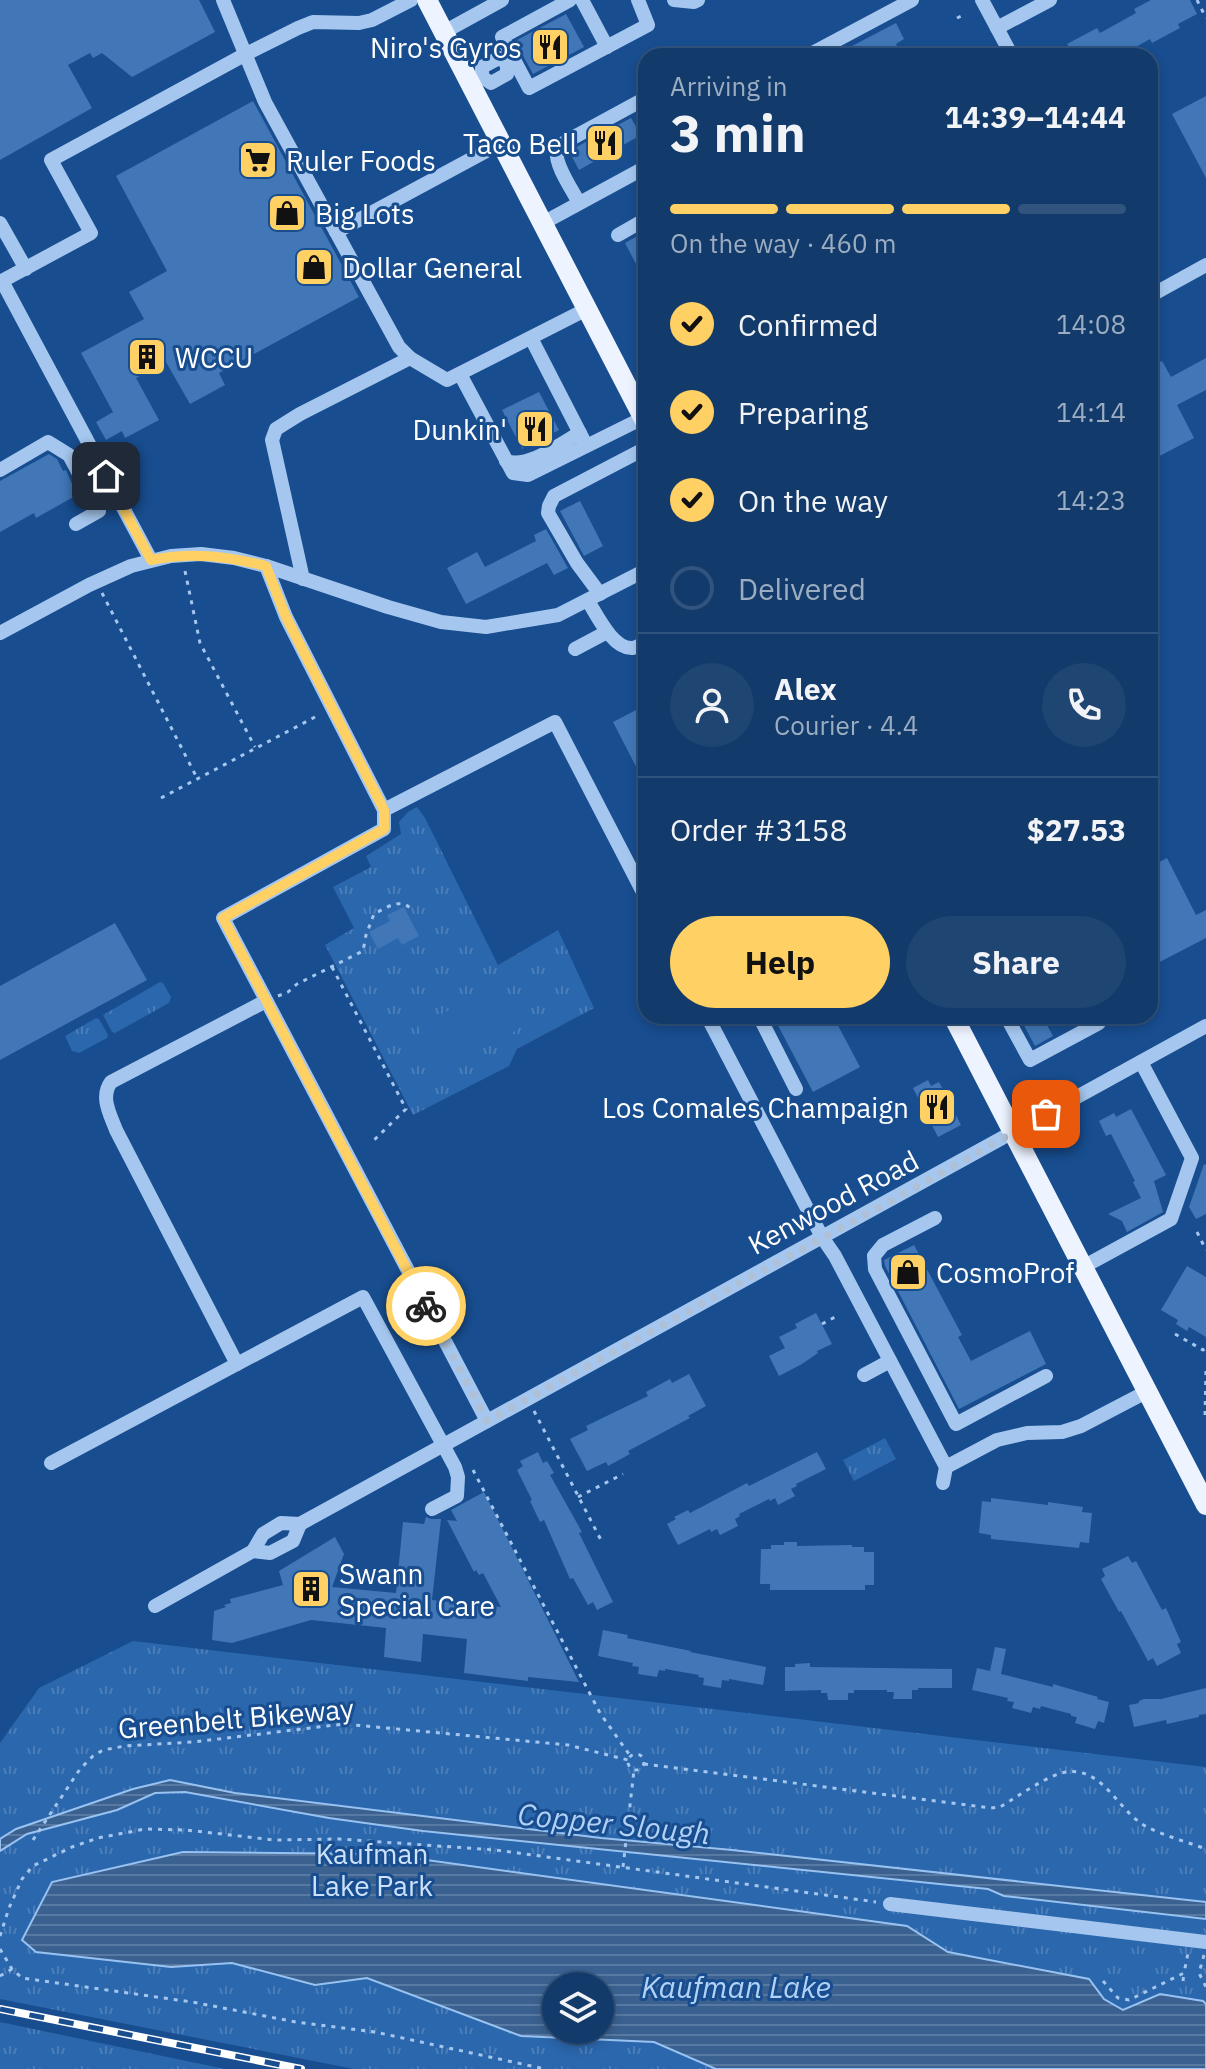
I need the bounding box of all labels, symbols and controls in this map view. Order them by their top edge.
restaurant icon: Niro's Gyros [529,26,571,68]
place label: Niro's Gyros [370,29,522,66]
text: Arriving in [670,69,787,103]
text: 14:39–14:44 [945,97,1126,136]
text: 3 min [670,99,806,166]
restaurant icon: Taco Bell [584,122,626,164]
place label: Taco Bell [463,125,577,162]
supermarket icon: Ruler Foods [237,139,279,181]
place label: Ruler Foods [286,142,436,179]
shop icon: Big Lots [266,192,308,234]
place label: Big Lots [315,195,415,232]
text: On the way · 460 m [670,226,896,260]
shop icon: Dollar General [293,246,335,288]
place label: Dollar General [342,249,522,286]
icon: check [670,302,714,346]
text: Confirmed [738,305,879,344]
text: 14:08 [1056,307,1126,341]
building icon: WCCU [126,336,168,378]
place label: WCCU [175,339,253,376]
icon: check [670,390,714,434]
text: Preparing [738,393,868,432]
text: 14:14 [1056,395,1126,429]
restaurant icon: Dunkin' [514,408,556,450]
place label: Dunkin' [412,411,507,448]
pin [72,442,140,510]
icon: home [84,454,128,498]
icon: check [670,478,714,522]
text: On the way [738,481,888,520]
text: 14:23 [1056,483,1126,517]
text: Delivered [738,569,866,608]
button: person [670,663,754,747]
button: phone [1042,663,1126,747]
text: Alex [774,669,837,708]
text: Courier · 4.4 [774,708,918,742]
text: Order #3158 [670,810,847,849]
text: $27.53 [1027,810,1126,849]
button: Help [670,916,890,1008]
button: Share [906,916,1126,1008]
pin [1012,1080,1080,1148]
restaurant icon: Los Comales Champaign [916,1086,958,1128]
place label: Los Comales Champaign [602,1089,909,1126]
icon: bag [1024,1092,1068,1136]
street label: Kenwood Road [741,1142,925,1262]
shop icon: CosmoProf [887,1251,929,1293]
place label: CosmoProf [936,1254,1074,1291]
courier [386,1266,466,1346]
icon: bike [404,1284,448,1328]
place label: Swann Special Care [339,1555,495,1624]
building icon: Swann Special Care [290,1568,332,1610]
street label: Greenbelt Bikeway [117,1689,355,1747]
water label: Copper Slough [516,1794,712,1852]
park label: Kaufman Lake Park [311,1835,433,1904]
water label: Kaufman Lake [641,1967,831,2006]
map controls [542,1972,614,2044]
button: layers [542,1972,614,2044]

